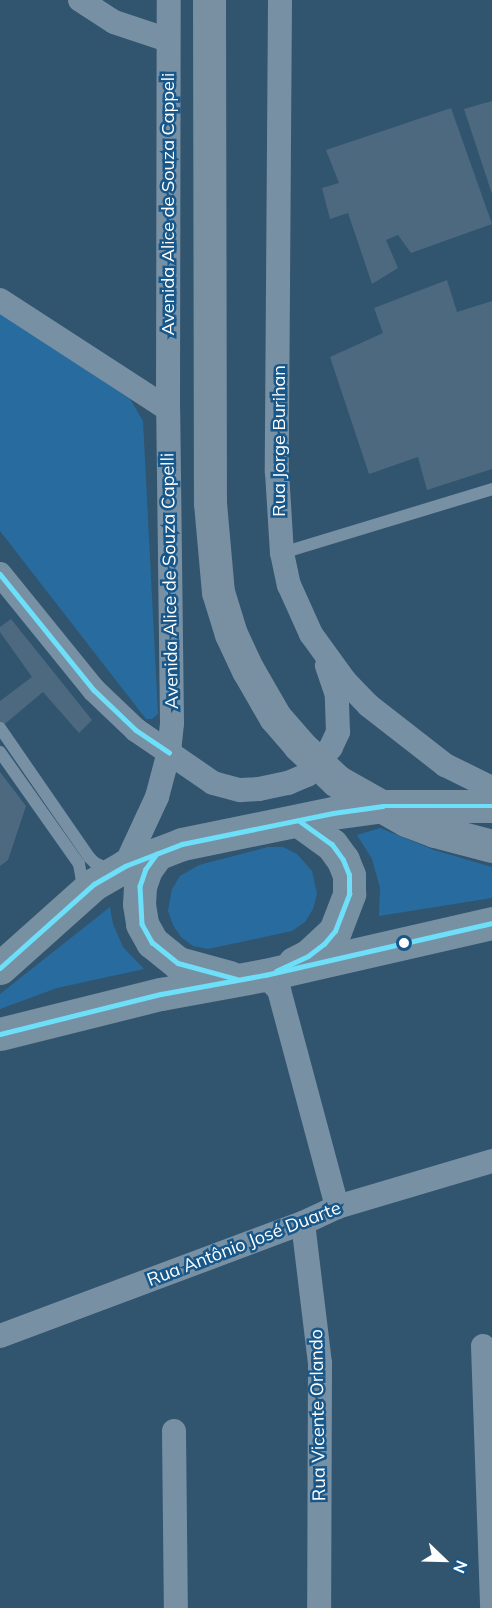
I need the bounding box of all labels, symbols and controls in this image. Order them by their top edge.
street label: Avenida Alice de Souza Cappeli [157,73,179,335]
street label: Rua Jorge Burihan [268,365,290,517]
street label: Avenida Alice de Souza Capelli [157,453,183,709]
unlabelled marker [398,937,410,949]
street label: Rua Antônio José Duarte [144,1197,344,1291]
street label: Rua Vicente Orlando [306,1329,330,1501]
north arrow [414,1530,474,1590]
text: N [449,1558,472,1577]

